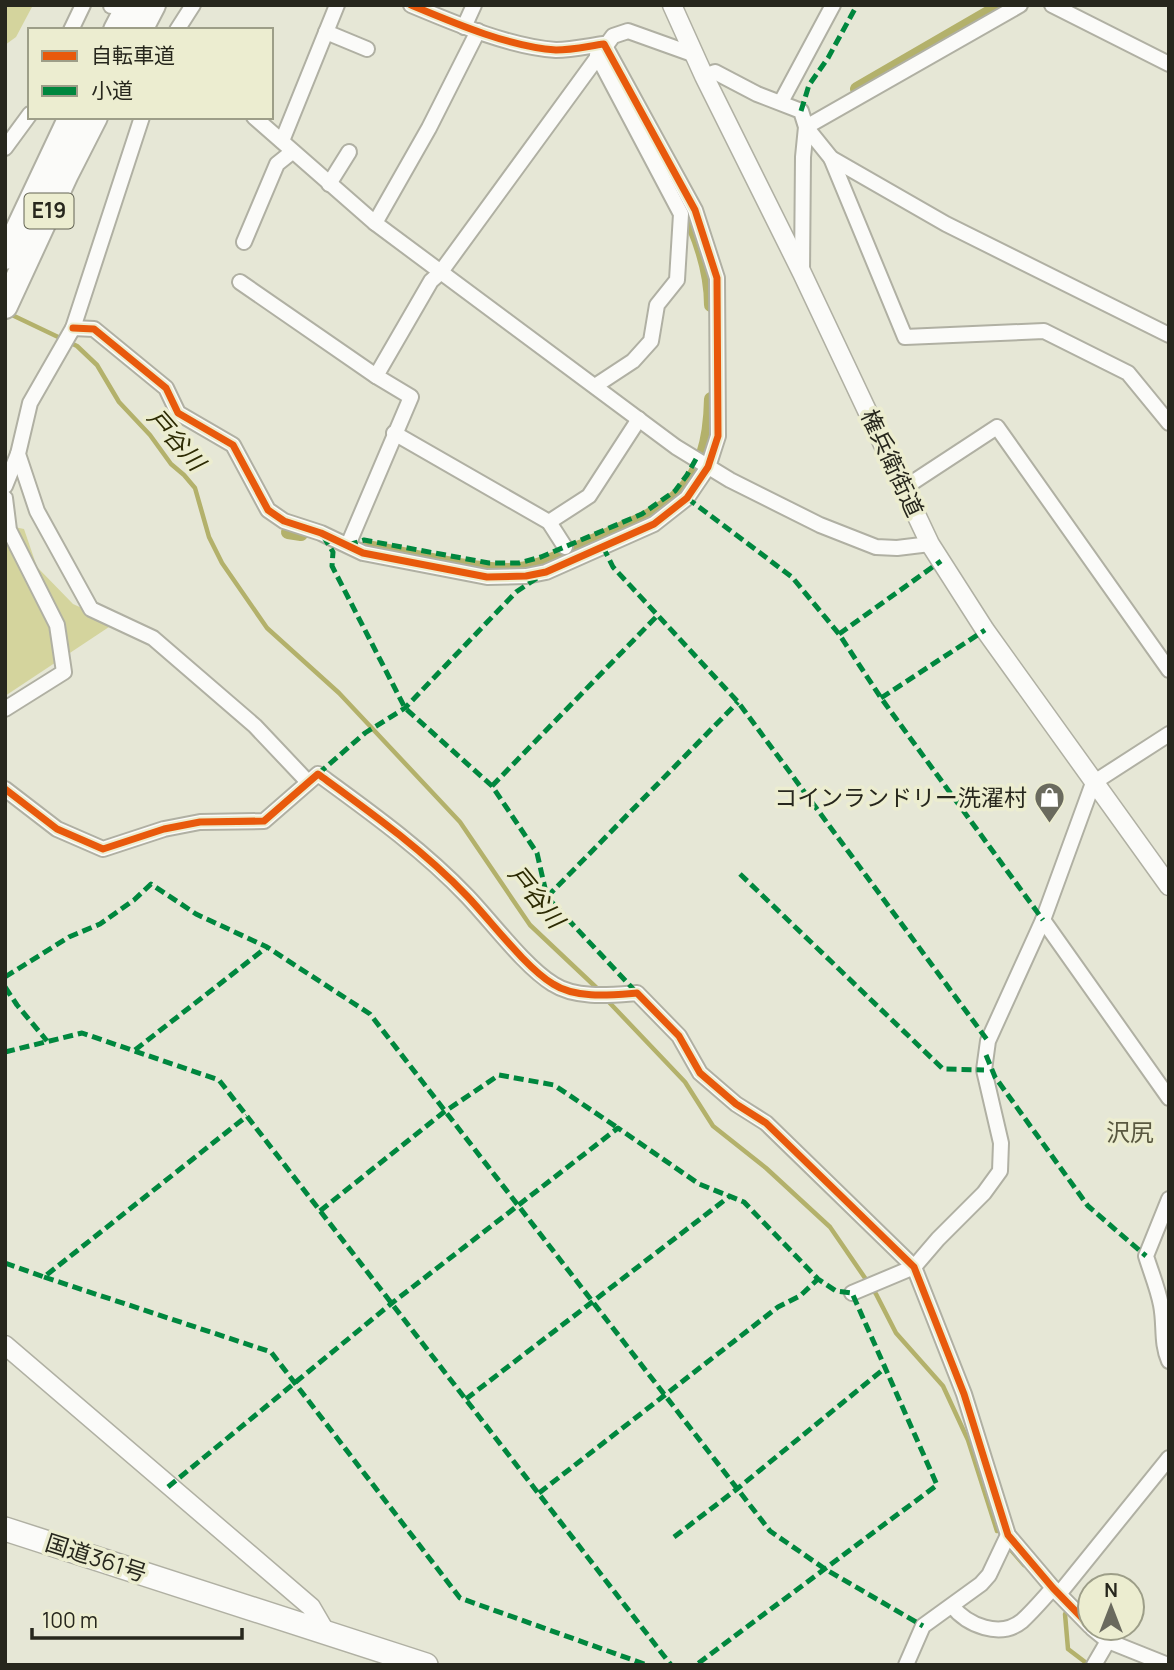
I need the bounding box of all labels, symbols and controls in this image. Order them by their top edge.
legend [28,28,273,119]
text: 自転車道 [91,41,175,69]
text: 小道 [91,76,133,104]
road number: E19 [24,194,74,228]
water label: 戸谷川 [141,401,215,479]
street label: 権兵衛街道 [854,404,932,521]
place label: コインランドリー洗濯村 [774,781,1027,813]
shop icon: コインランドリー洗濯村 [1033,781,1067,825]
water label: 戸谷川 [502,858,575,937]
district label: 沢尻 [1106,1115,1154,1148]
street label: 国道361号 [42,1526,151,1588]
north arrow [1076,1572,1146,1642]
text: N [1104,1577,1118,1603]
scale bar [32,1596,242,1640]
text: 100 m [42,1606,98,1634]

